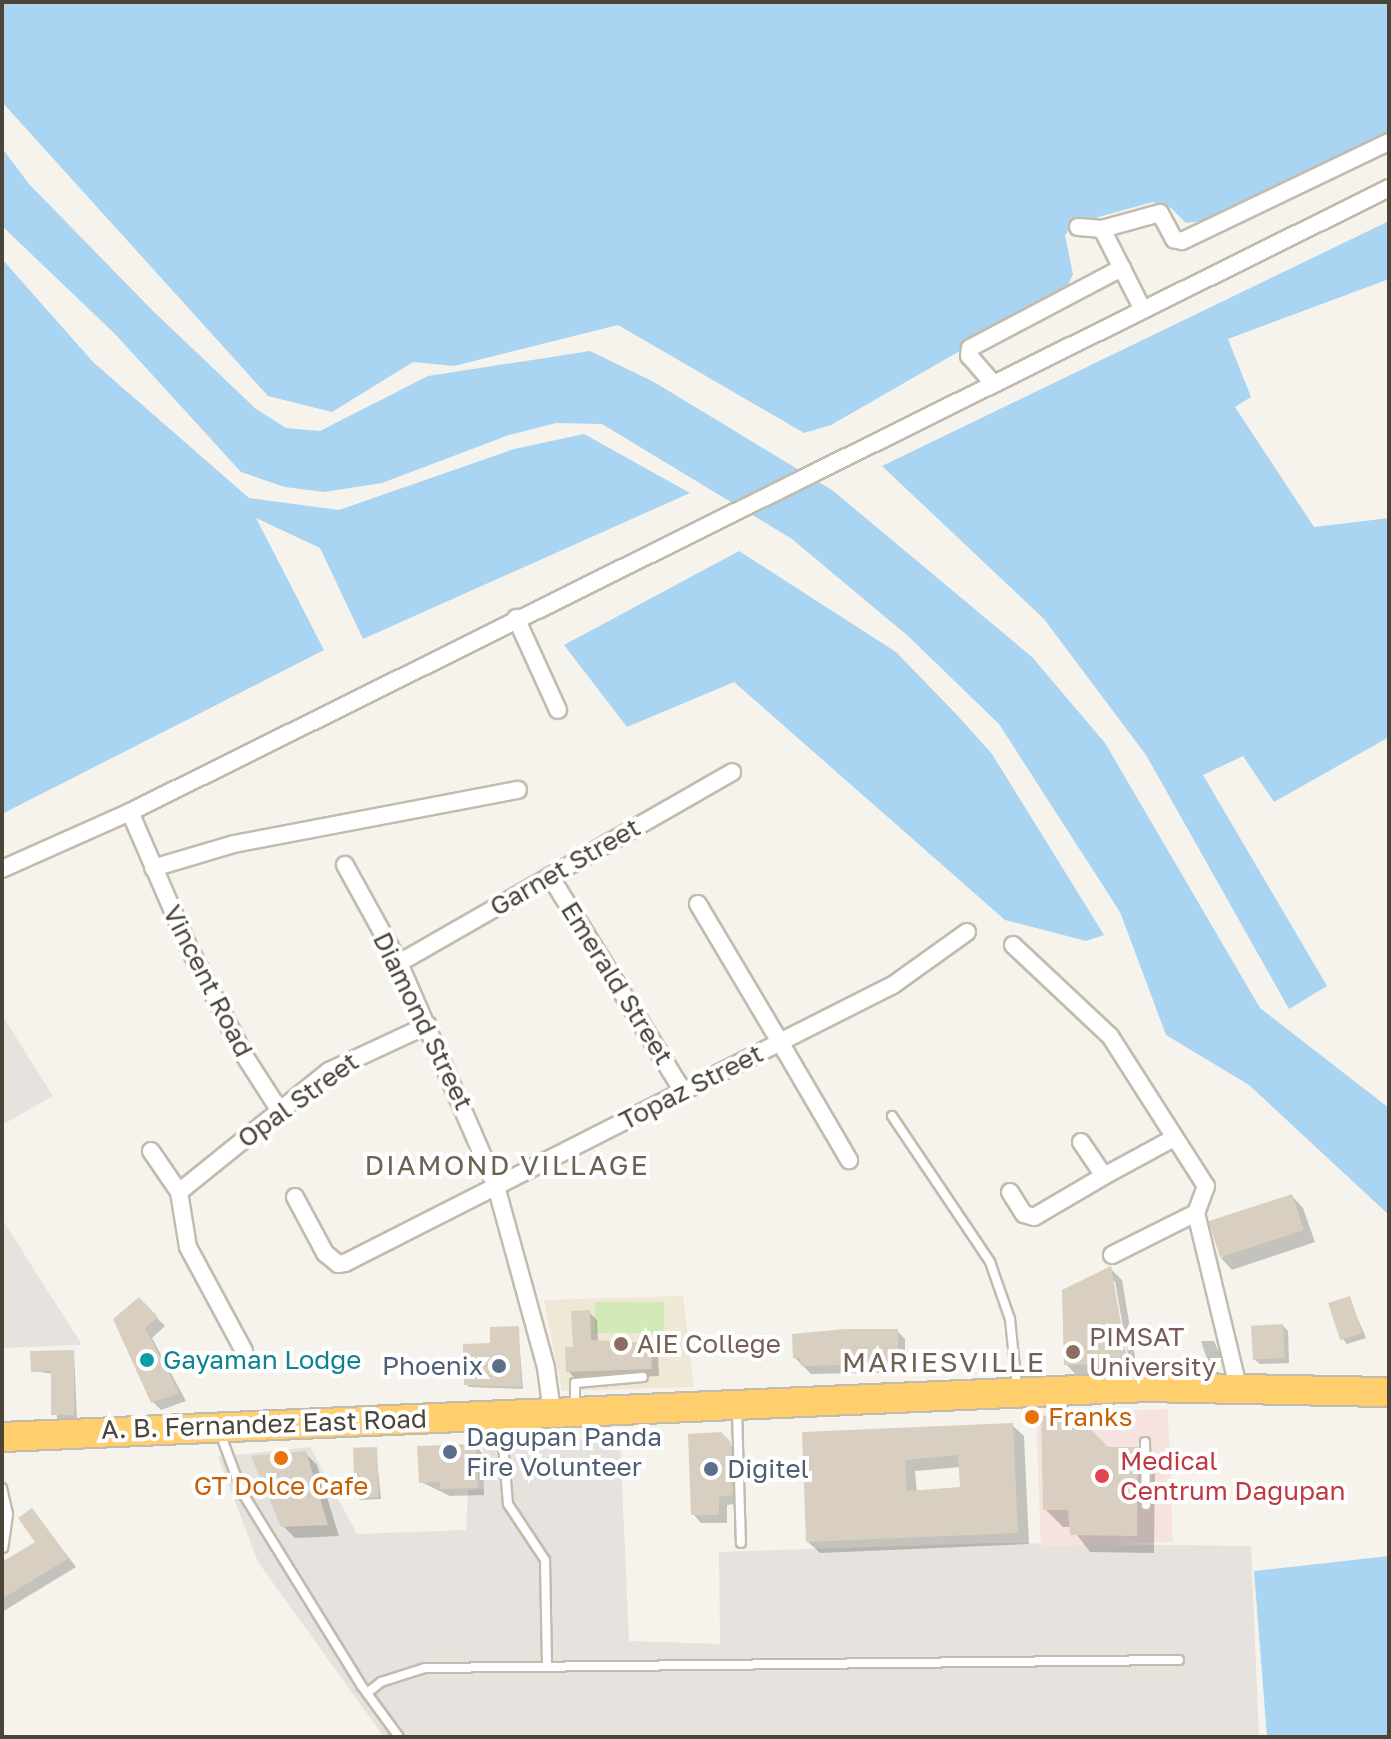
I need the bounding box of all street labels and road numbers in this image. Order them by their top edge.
street label: Garnet Street [484,811,646,923]
street label: Emerald Street [554,896,680,1070]
street label: Vincent Road [156,900,260,1062]
street label: Diamond Street [366,927,480,1115]
street label: Topaz Street [614,1038,768,1136]
street label: Opal Street [232,1046,364,1154]
street label: A. B. Fernandez East Road [101,1403,427,1445]

